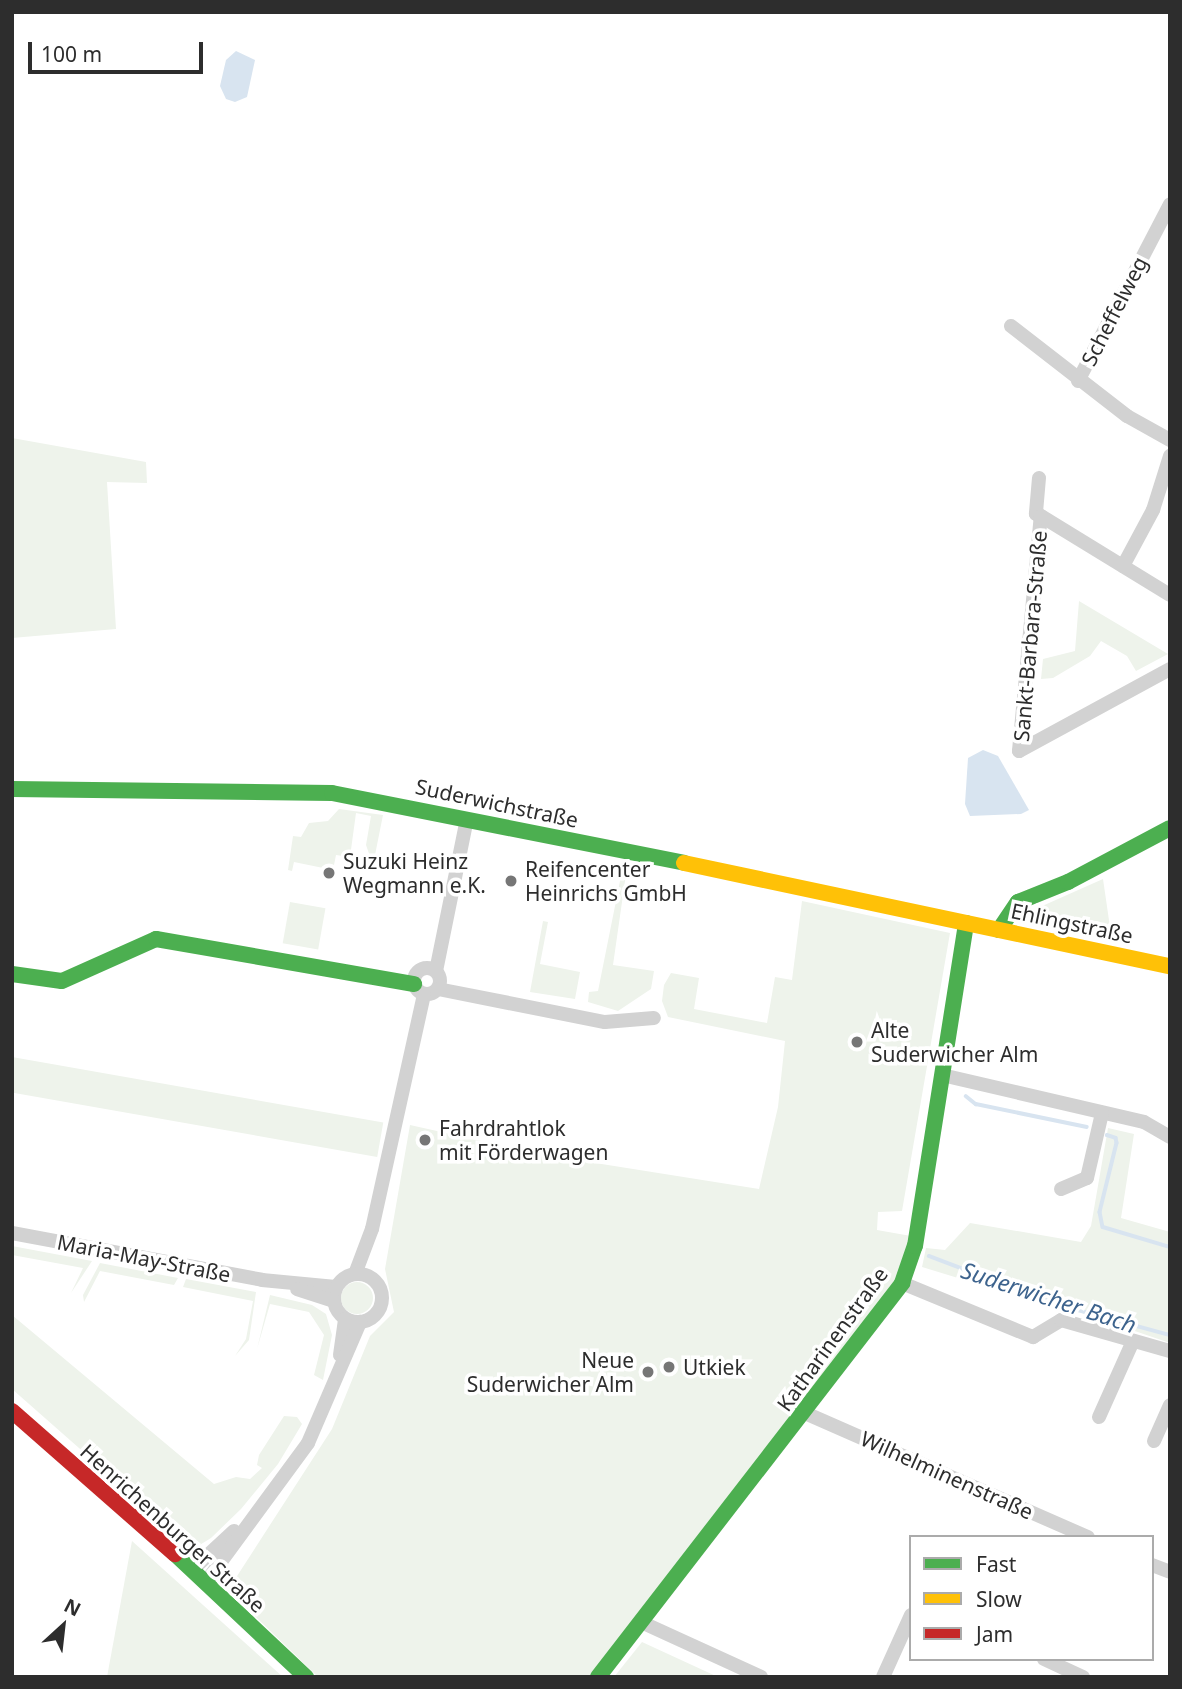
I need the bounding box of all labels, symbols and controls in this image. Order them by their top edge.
scale bar [32,28,206,72]
text: 100 m [41,40,102,68]
street label: Scheffelweg [1076,252,1152,370]
street label: Sankt-Barbara-Straße [1008,529,1052,743]
street label: Suderwichstraße [413,773,581,833]
place label: Suzuki Heinz Wegmann e.K. [343,848,486,898]
place label: Reifencenter Heinrichs GmbH [525,856,687,906]
marker: Suzuki Heinz Wegmann e.K. [321,865,337,881]
marker: Reifencenter Heinrichs GmbH [503,873,519,889]
street label: Ehlingstraße [1009,898,1135,948]
place label: Alte Suderwicher Alm [871,1017,1038,1067]
marker: Alte Suderwicher Alm [849,1034,865,1050]
place label: Fahrdrahtlok mit Förderwagen [439,1115,608,1165]
marker: Fahrdrahtlok mit Förderwagen [417,1132,433,1148]
street label: Maria-May-Straße [55,1229,233,1287]
water label: Suderwicher Bach [958,1256,1140,1338]
street label: Katharinenstraße [771,1262,893,1416]
place label: Neue Suderwicher Alm [467,1347,634,1397]
place label: Utkiek [683,1354,746,1380]
marker: Utkiek [661,1359,677,1375]
marker: Neue Suderwicher Alm [640,1364,656,1380]
street label: Wilhelminenstraße [857,1426,1037,1524]
street label: Henrichenburger Straße [75,1438,271,1618]
legend [909,1535,1154,1661]
text: Fast [976,1550,1016,1578]
text: Slow [976,1585,1022,1613]
north arrow [28,1591,98,1661]
text: N [60,1592,85,1622]
text: Jam [976,1620,1013,1648]

